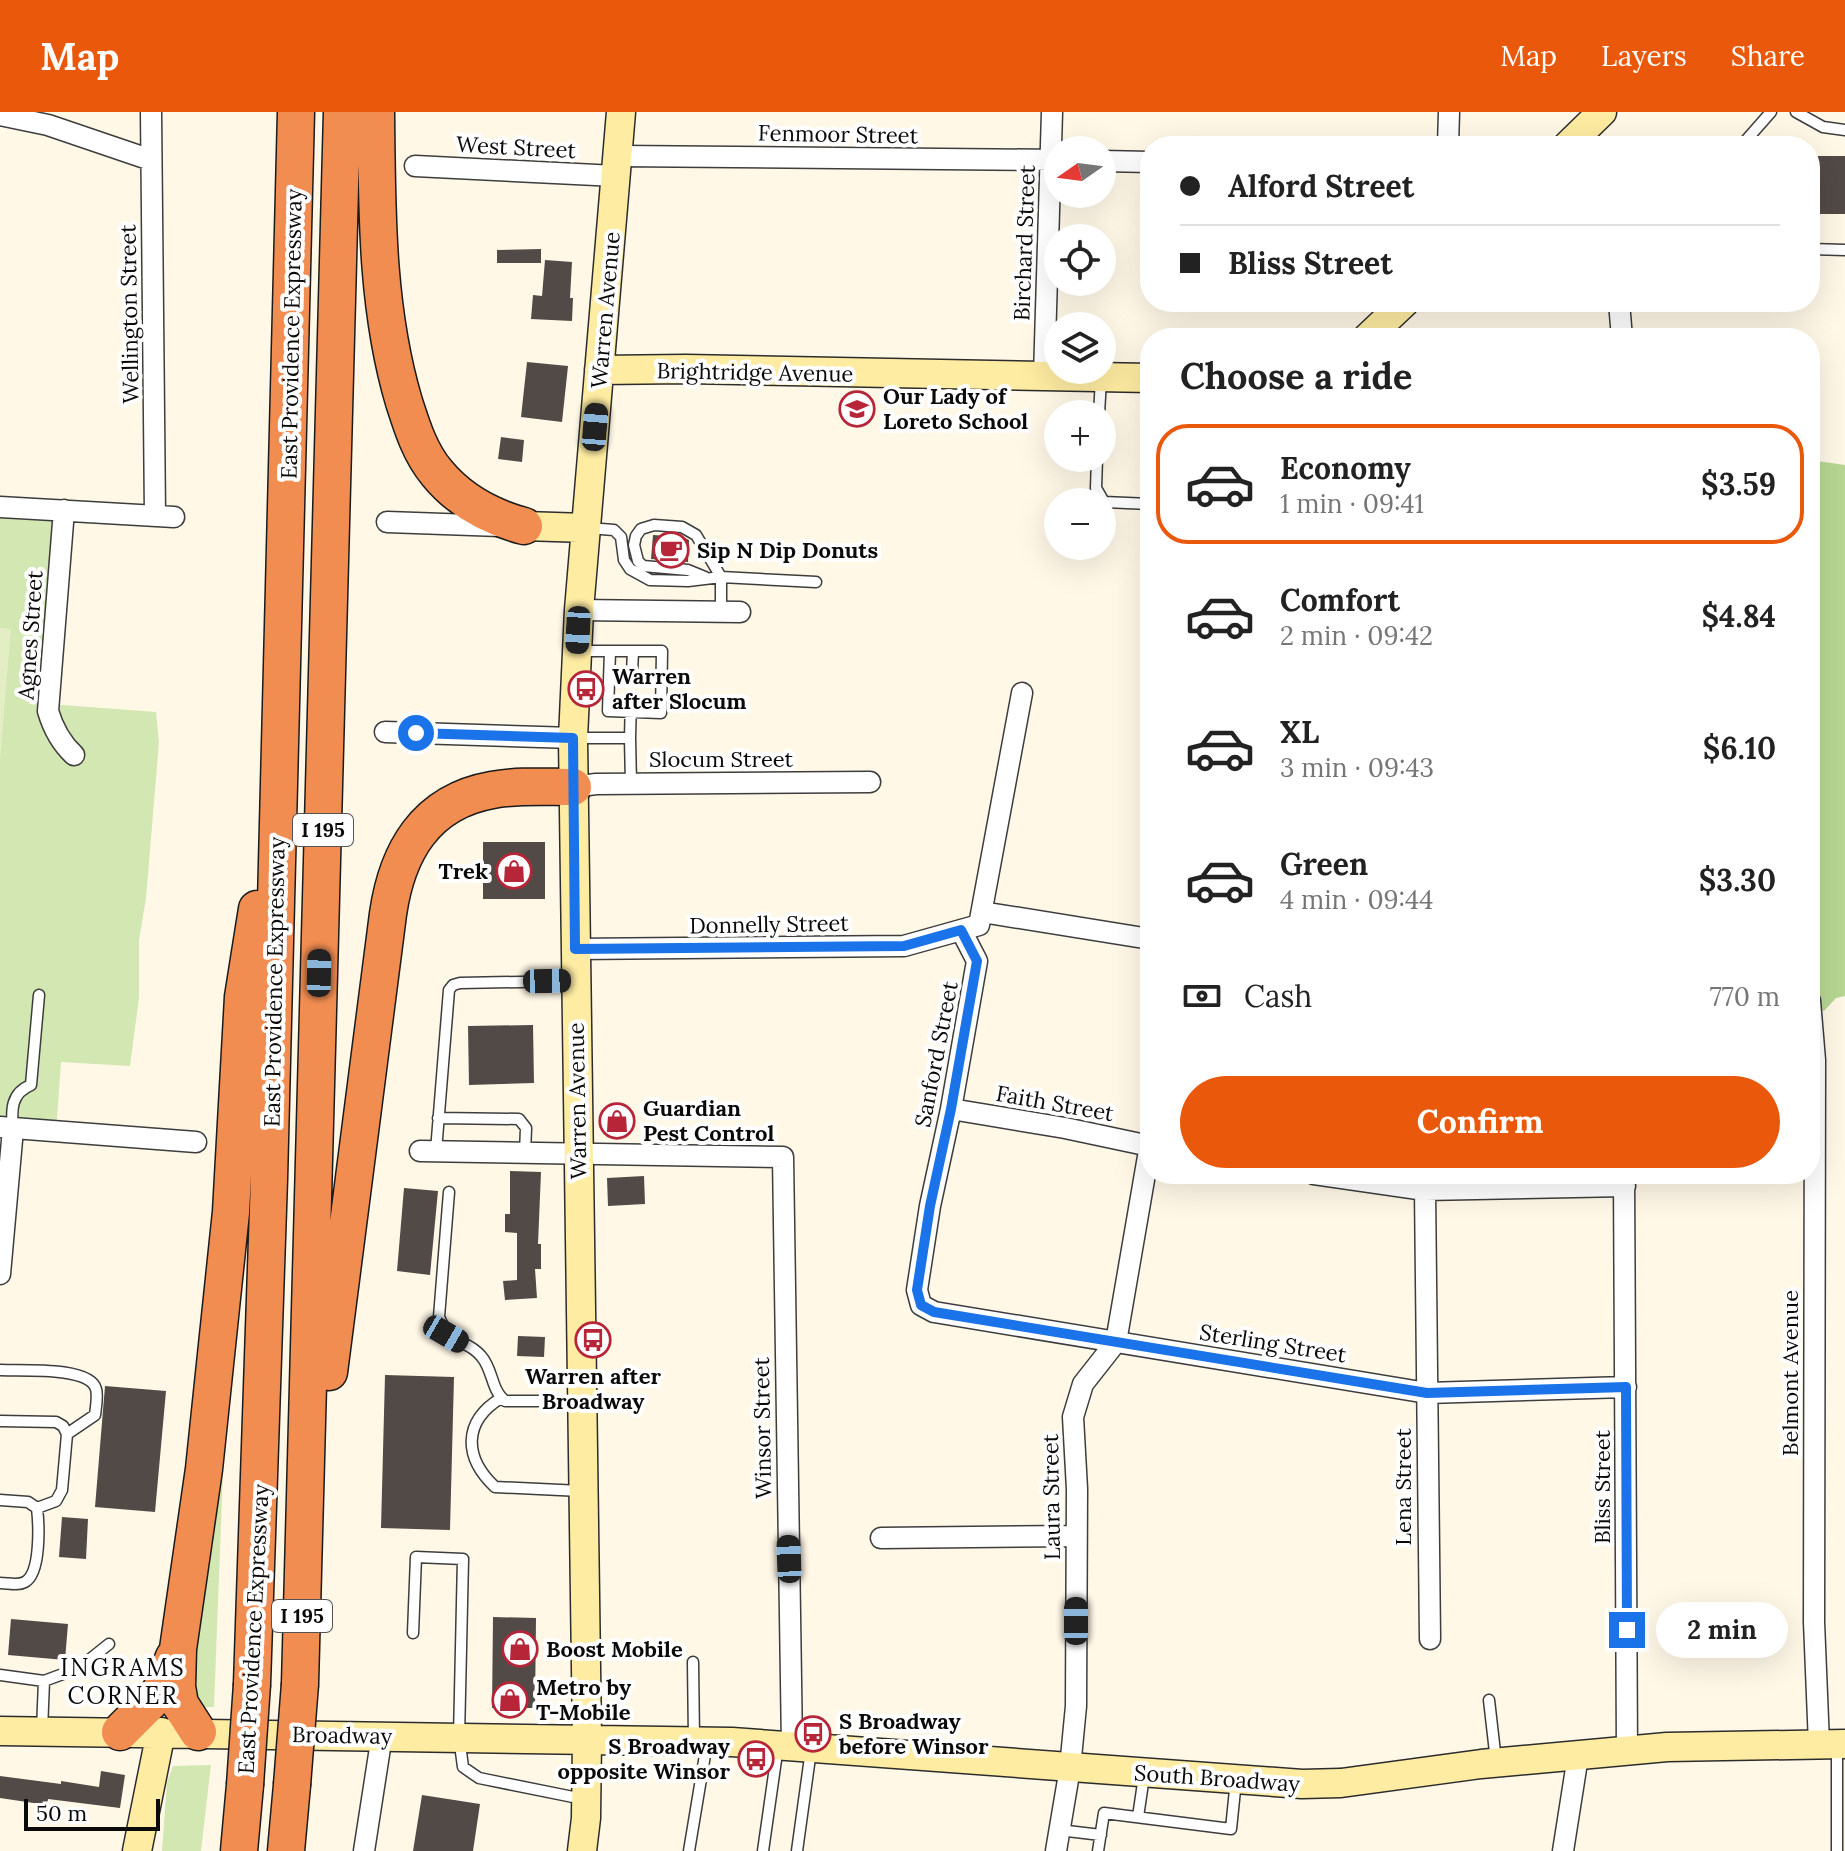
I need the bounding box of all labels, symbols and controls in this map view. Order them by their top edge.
text: Map [40,32,119,80]
text: Map [1500,38,1557,74]
text: Layers [1601,38,1687,74]
text: Share [1731,38,1805,74]
street label: Fenmoor Street [758,119,919,149]
street label: West Street [455,130,577,164]
north arrow [1044,136,1116,208]
map controls [1044,136,1116,560]
street label: Birchard Street [1007,164,1041,321]
text: Alford Street [1228,167,1414,205]
street label: East Providence Expressway [274,188,308,479]
street label: Wellington Street [113,224,145,404]
button: locate [1044,224,1116,296]
street label: Warren Avenue [584,230,626,389]
text: Bliss Street [1228,244,1393,282]
button: layers [1044,312,1116,384]
text: Choose a ride [1180,353,1412,399]
street label: Brightridge Avenue [656,356,854,388]
place label: Our Lady of Loreto School [883,382,1028,435]
school or university icon: Our Lady of Loreto School [838,390,876,428]
button: + [1044,400,1116,472]
car [581,402,609,452]
icon: car [1184,448,1256,520]
text: Economy [1280,449,1411,487]
text: $3.59 [1701,465,1776,503]
text: 1 min · 09:41 [1280,487,1424,520]
button: − [1044,488,1116,560]
cafe icon: Sip N Dip Donuts [652,531,690,569]
place label: Sip N Dip Donuts [697,536,878,564]
street label: Agnes Street [11,569,49,702]
icon: car [1184,580,1256,652]
text: Comfort [1280,581,1400,619]
text: $4.84 [1701,597,1776,635]
car [565,605,591,655]
text: 2 min · 09:42 [1280,619,1433,652]
place label: Warren after Slocum [612,662,747,715]
bus stop icon: Warren after Slocum [567,670,605,708]
icon: car [1184,712,1256,784]
text: XL [1280,713,1319,751]
route start [398,715,434,751]
text: $6.10 [1703,729,1776,767]
street label: Slocum Street [649,745,793,773]
text: 3 min · 09:43 [1280,751,1434,784]
road number: I 195 [293,814,353,846]
street label: East Providence Expressway [257,836,291,1127]
icon: car [1184,844,1256,916]
text: Green [1280,845,1368,883]
shop icon: Trek [495,852,533,890]
place label: Trek [438,857,488,885]
text: $3.30 [1699,861,1776,899]
text: 4 min · 09:44 [1280,883,1433,916]
street label: Donnelly Street [689,909,849,939]
car [307,949,331,997]
car [523,969,571,993]
icon: cash [1180,974,1224,1018]
text: Cash [1244,977,1312,1015]
street label: Sanford Street [908,978,964,1129]
text: 770 m [1710,980,1780,1013]
street label: Warren Avenue [562,1022,592,1180]
button: Confirm [1180,1076,1780,1168]
street label: Faith Street [994,1079,1116,1127]
place label: Guardian Pest Control [643,1094,774,1147]
shop icon: Guardian Pest Control [598,1102,636,1140]
street label: Belmont Avenue [1776,1290,1804,1456]
car [419,1312,473,1356]
street label: Sterling Street [1198,1318,1349,1368]
bus stop icon: Warren after Broadway [574,1321,612,1359]
street label: Winsor Street [747,1356,777,1499]
place label: Warren after Broadway [525,1362,661,1415]
street label: Lena Street [1389,1428,1417,1546]
street label: Bliss Street [1588,1429,1616,1544]
street label: Laura Street [1036,1433,1066,1560]
street label: East Providence Expressway [231,1483,275,1775]
car [776,1535,802,1583]
car [1064,1597,1088,1645]
road number: I 195 [272,1600,332,1632]
callout: 2 min [1655,1602,1787,1658]
route end [1609,1612,1645,1648]
text: 2 min [1687,1613,1757,1646]
shop icon: Boost Mobile [501,1630,539,1668]
place label: Boost Mobile [546,1635,683,1663]
district label: INGRAMS CORNER [60,1652,186,1711]
place label: Metro by T-Mobile [536,1673,632,1726]
shop icon: Metro by T-Mobile [491,1681,529,1719]
place label: S Broadway before Winsor [838,1707,989,1760]
bus stop icon: S Broadway before Winsor [794,1715,832,1753]
street label: Broadway [292,1720,393,1750]
place label: S Broadway opposite Winsor [557,1732,731,1785]
bus stop icon: S Broadway opposite Winsor [737,1740,775,1778]
street label: South Broadway [1133,1758,1301,1798]
scale bar [24,1795,160,1831]
text: 50 m [36,1799,87,1827]

